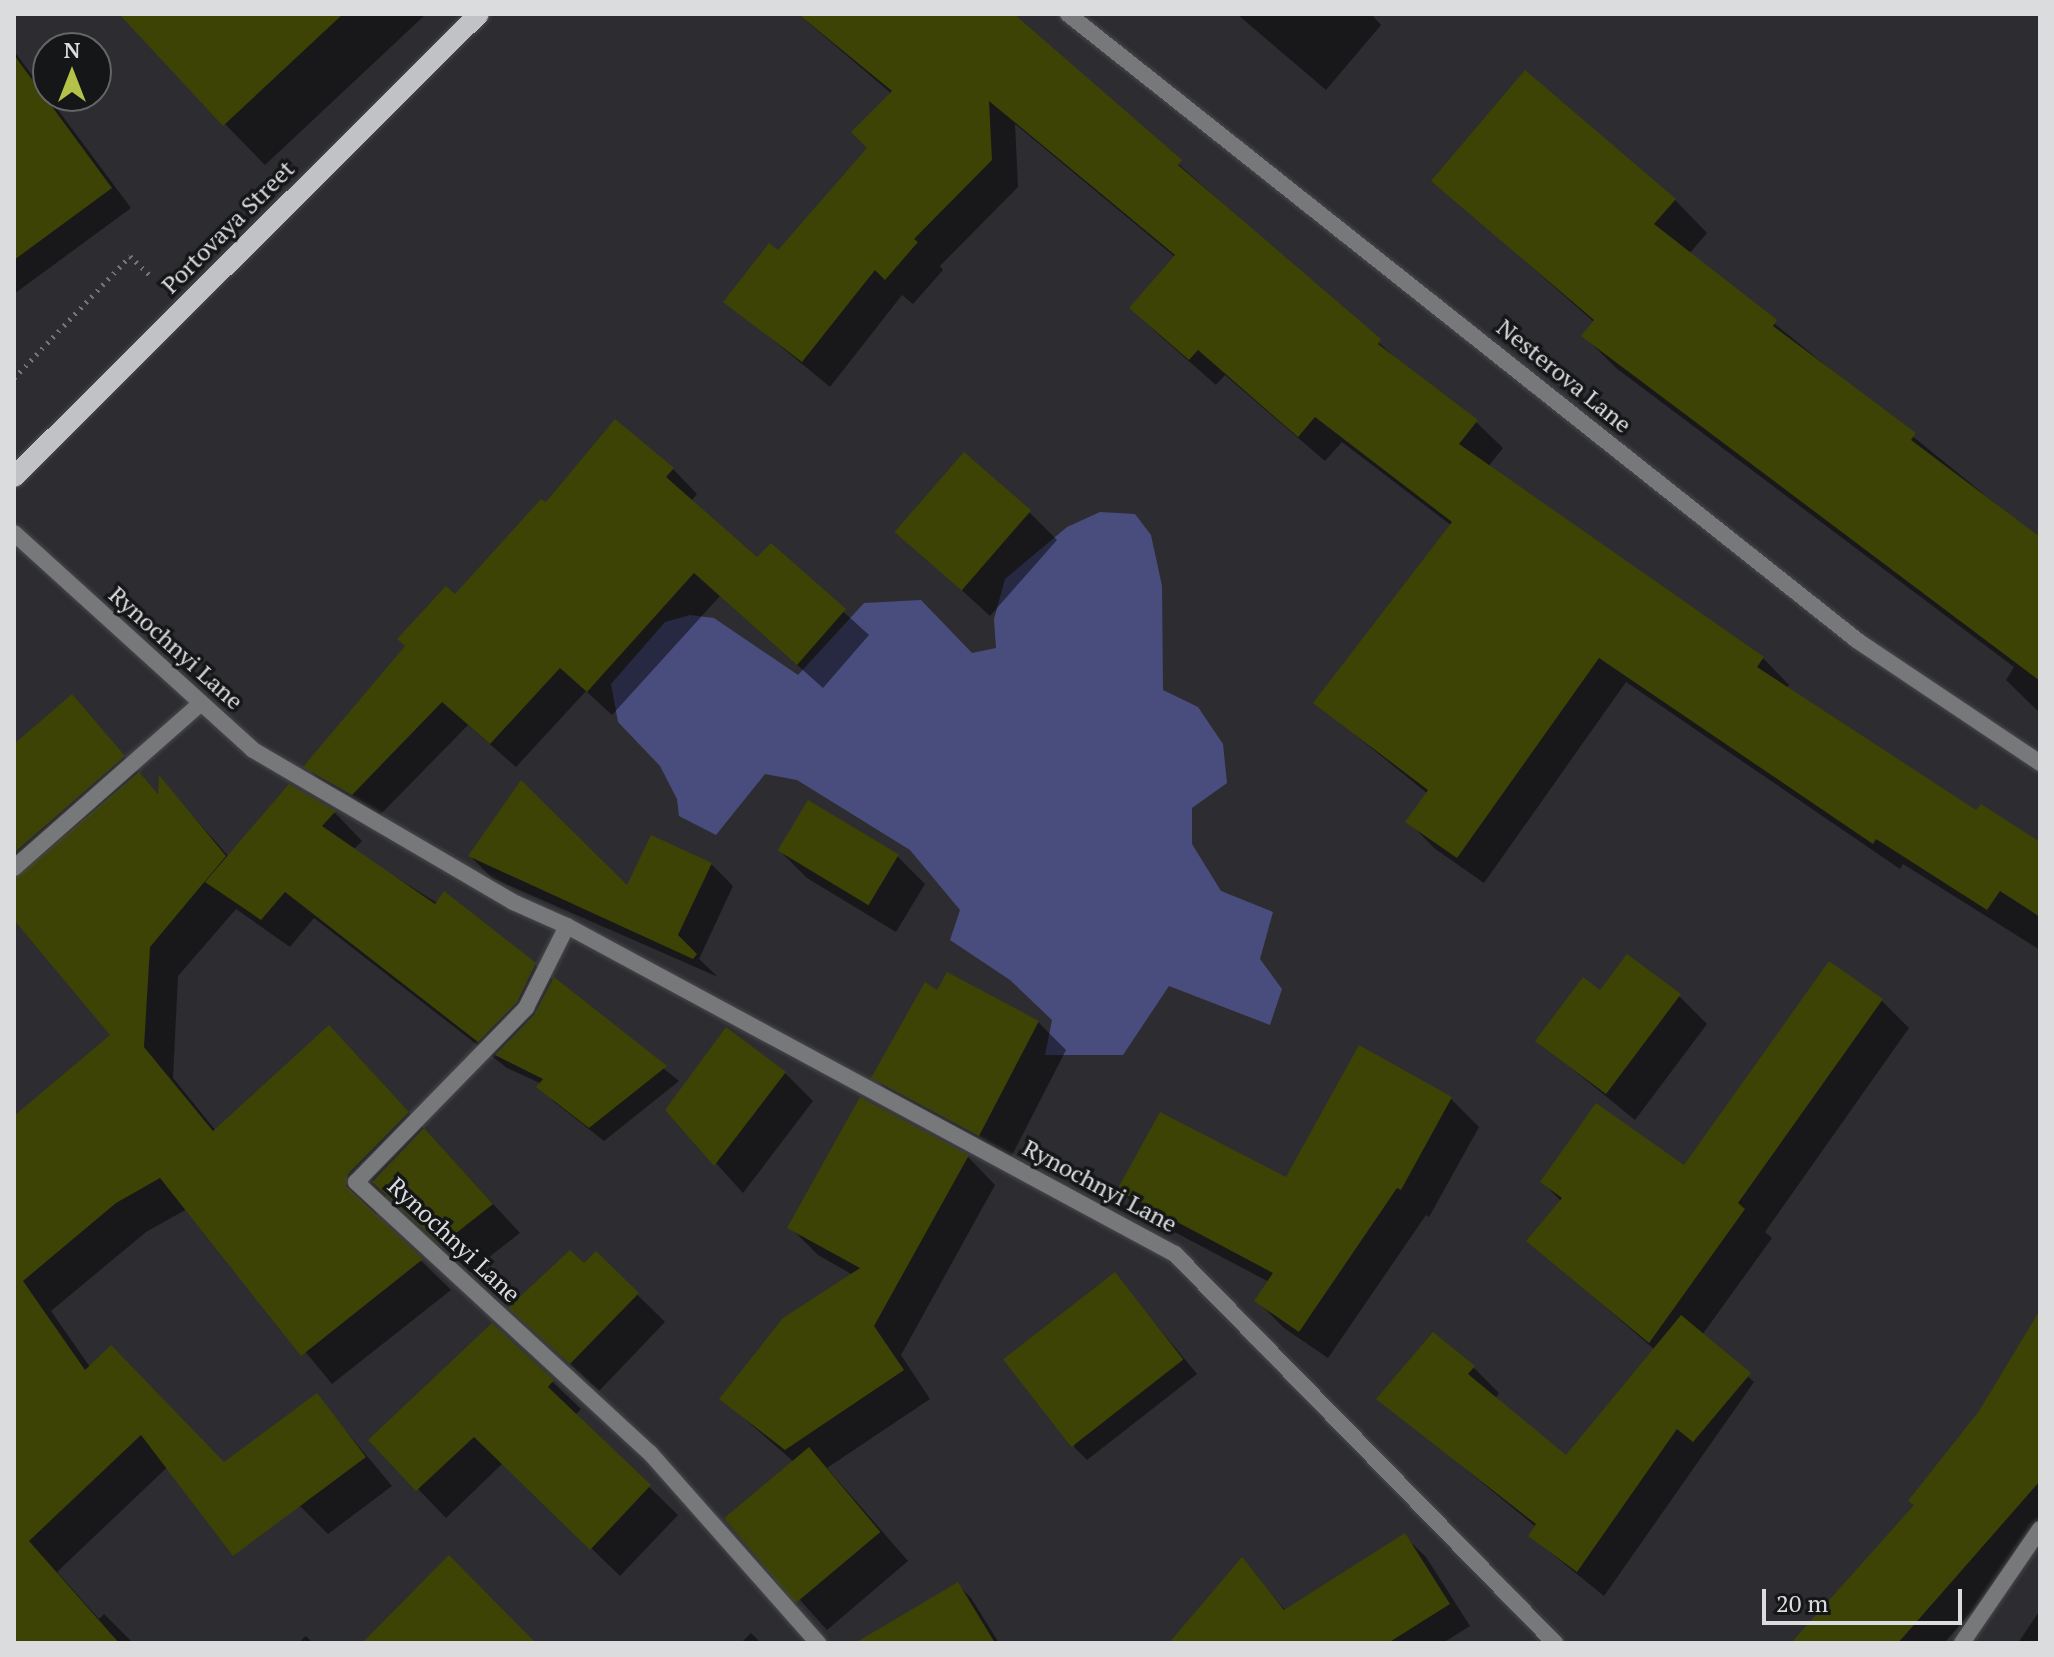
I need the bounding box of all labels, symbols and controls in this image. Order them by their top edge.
north arrow [32,32,112,112]
text: N [64,35,80,64]
street label: Portovaya Street [156,155,300,299]
street label: Nesterova Lane [1491,313,1637,439]
street label: Rynochnyi Lane [103,580,249,716]
street label: Rynochnyi Lane [1018,1133,1182,1239]
street label: Rynochnyi Lane [382,1171,526,1309]
scale bar [1766,1573,1966,1623]
text: 20 m [1776,1587,1828,1619]

